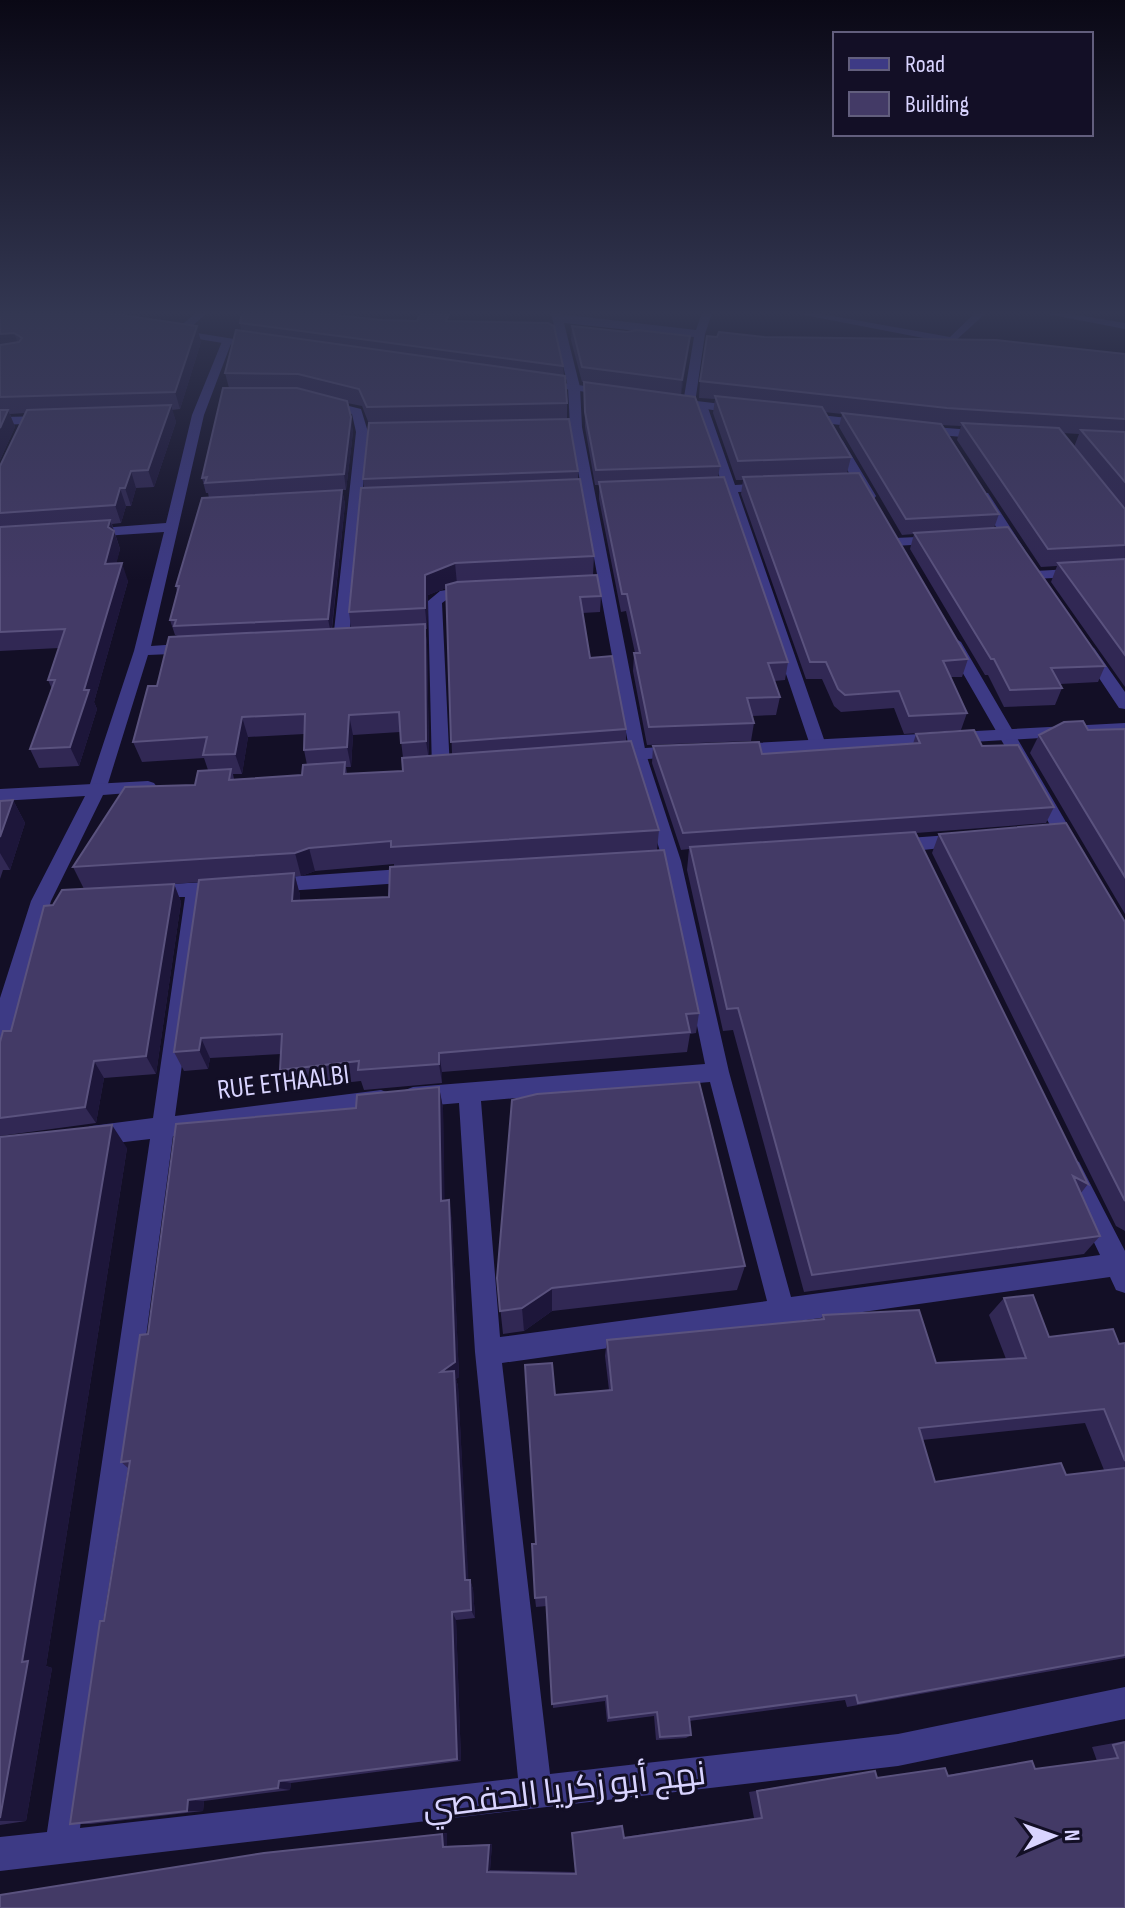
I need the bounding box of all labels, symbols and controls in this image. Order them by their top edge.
legend [833,32,1093,136]
text: Road [905,50,945,79]
text: Building [905,90,969,119]
street label: RUE ETHAALBI [215,1058,351,1107]
street label: نهج أبو زكريا الحفصي [420,1751,709,1832]
north arrow [1013,1796,1093,1876]
text: N [1058,1829,1085,1842]

